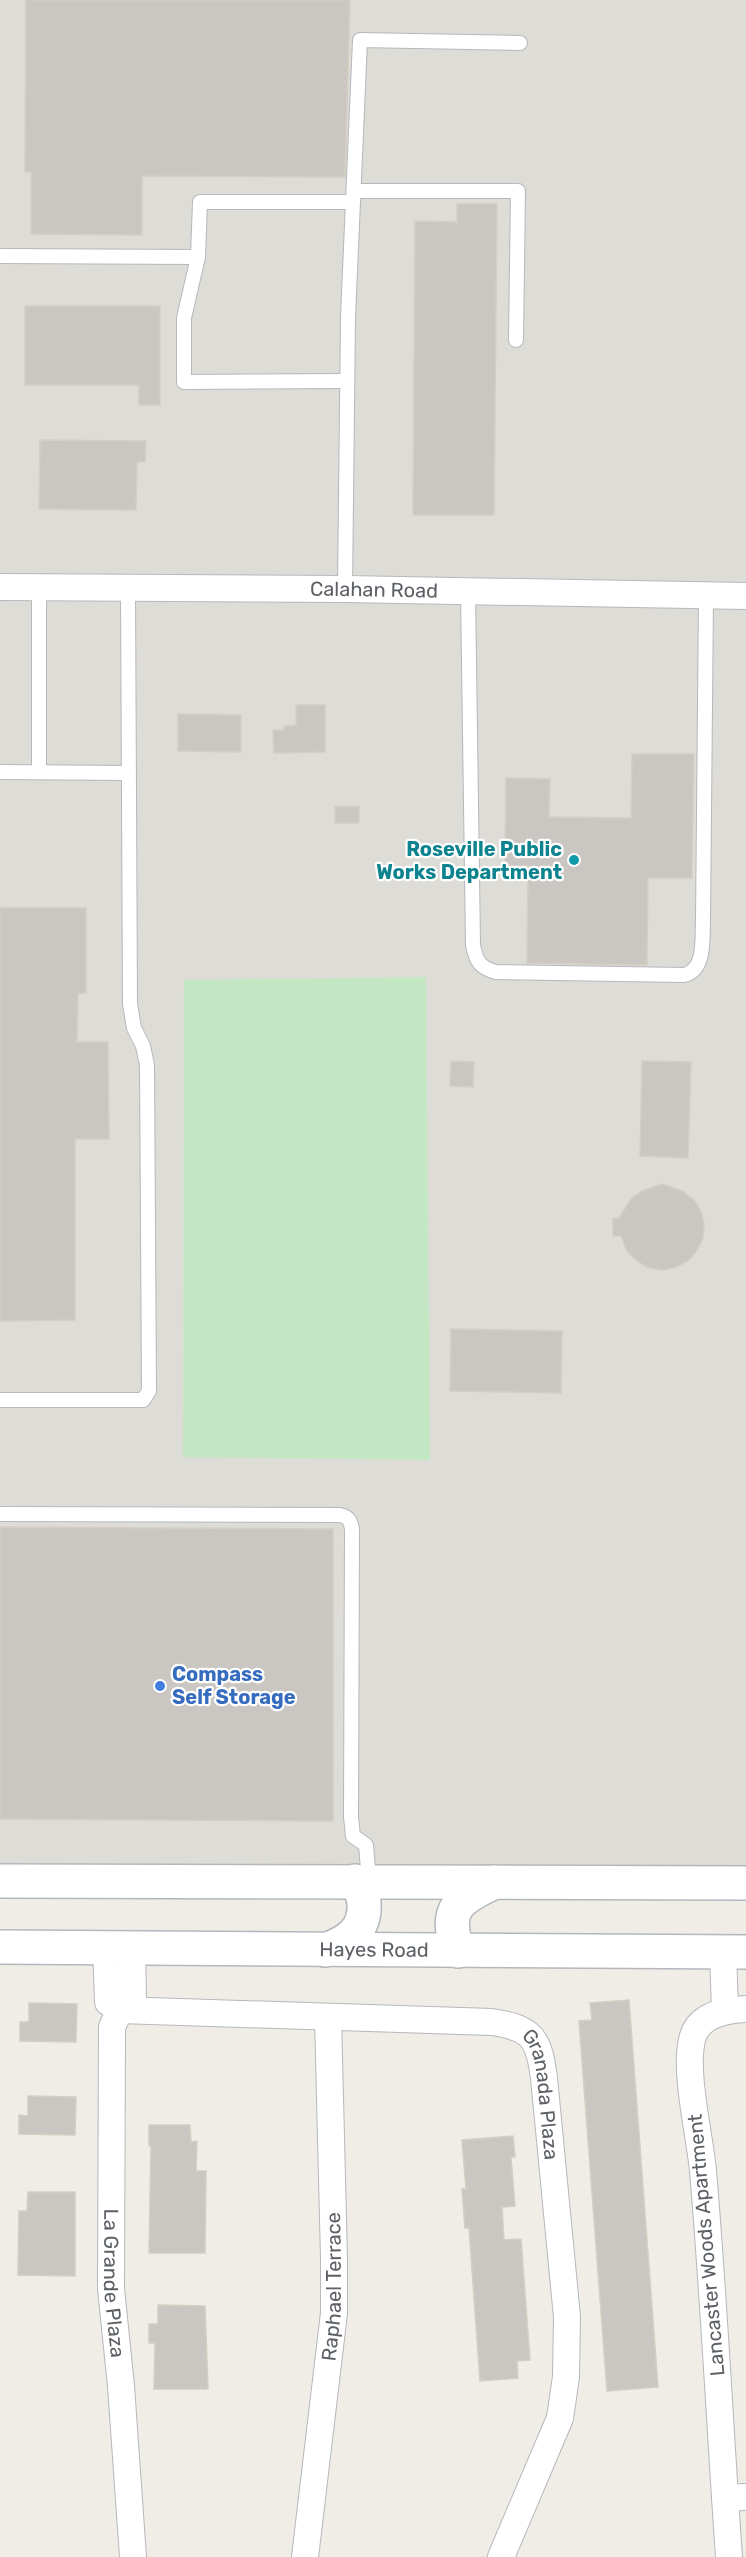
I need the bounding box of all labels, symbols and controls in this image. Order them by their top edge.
street label: Calahan Road [310,577,438,603]
place label: Roseville Public Works Department [376,837,562,884]
marker: Roseville Public Works Department [567,853,581,867]
place label: Compass Self Storage [172,1662,296,1709]
marker: Compass Self Storage [153,1679,167,1693]
street label: Hayes Road [319,1937,429,1962]
street label: Granada Plaza [517,2024,564,2161]
street label: Lancaster Woods Apartment [683,2113,729,2377]
street label: La Grande Plaza [99,2208,130,2359]
street label: Raphael Terrace [316,2212,346,2362]

